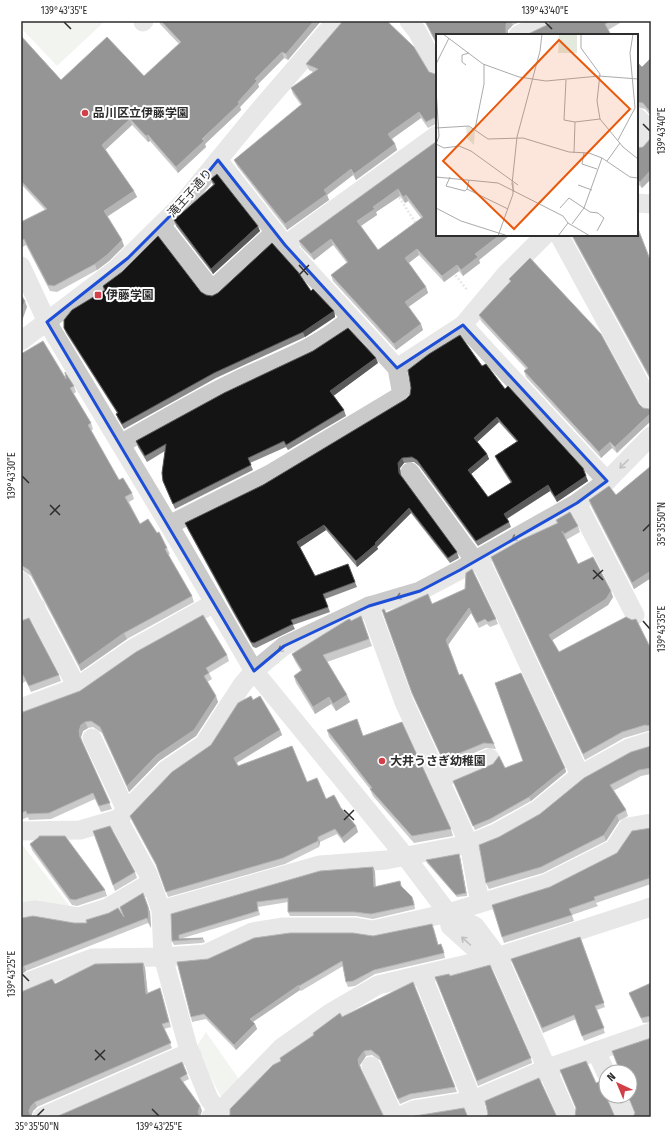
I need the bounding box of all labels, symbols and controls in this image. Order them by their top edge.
text: 139°43'35"E [41,5,87,17]
text: 139°43'40"E [521,5,569,17]
inset map [436,34,638,236]
place label: 品川区立伊藤学園 [93,106,189,120]
text: 139°43'40"E [656,107,668,155]
marker: 品川区立伊藤学園 [80,108,90,118]
street label: 滝王子通り [165,166,215,220]
place label: 伊藤学園 [106,288,154,302]
marker: 伊藤学園 [93,290,103,300]
text: 139°43'30"E [6,452,18,500]
one-way arrow [619,459,629,469]
text: 35°35'50"N [656,502,668,546]
one-way arrow [511,533,523,541]
one-way arrow [396,593,409,600]
text: 139°43'35"E [656,606,668,652]
one-way arrow [278,644,289,652]
place label: 大井うさぎ幼稚園 [390,754,486,768]
marker: 大井うさぎ幼稚園 [377,756,387,766]
one-way arrow [461,936,472,945]
text: 139°43'25"E [6,951,18,997]
north arrow [598,1064,638,1104]
text: N [605,1070,618,1084]
text: 35°35'50"N [15,1121,59,1133]
text: 139°43'25"E [136,1121,182,1133]

